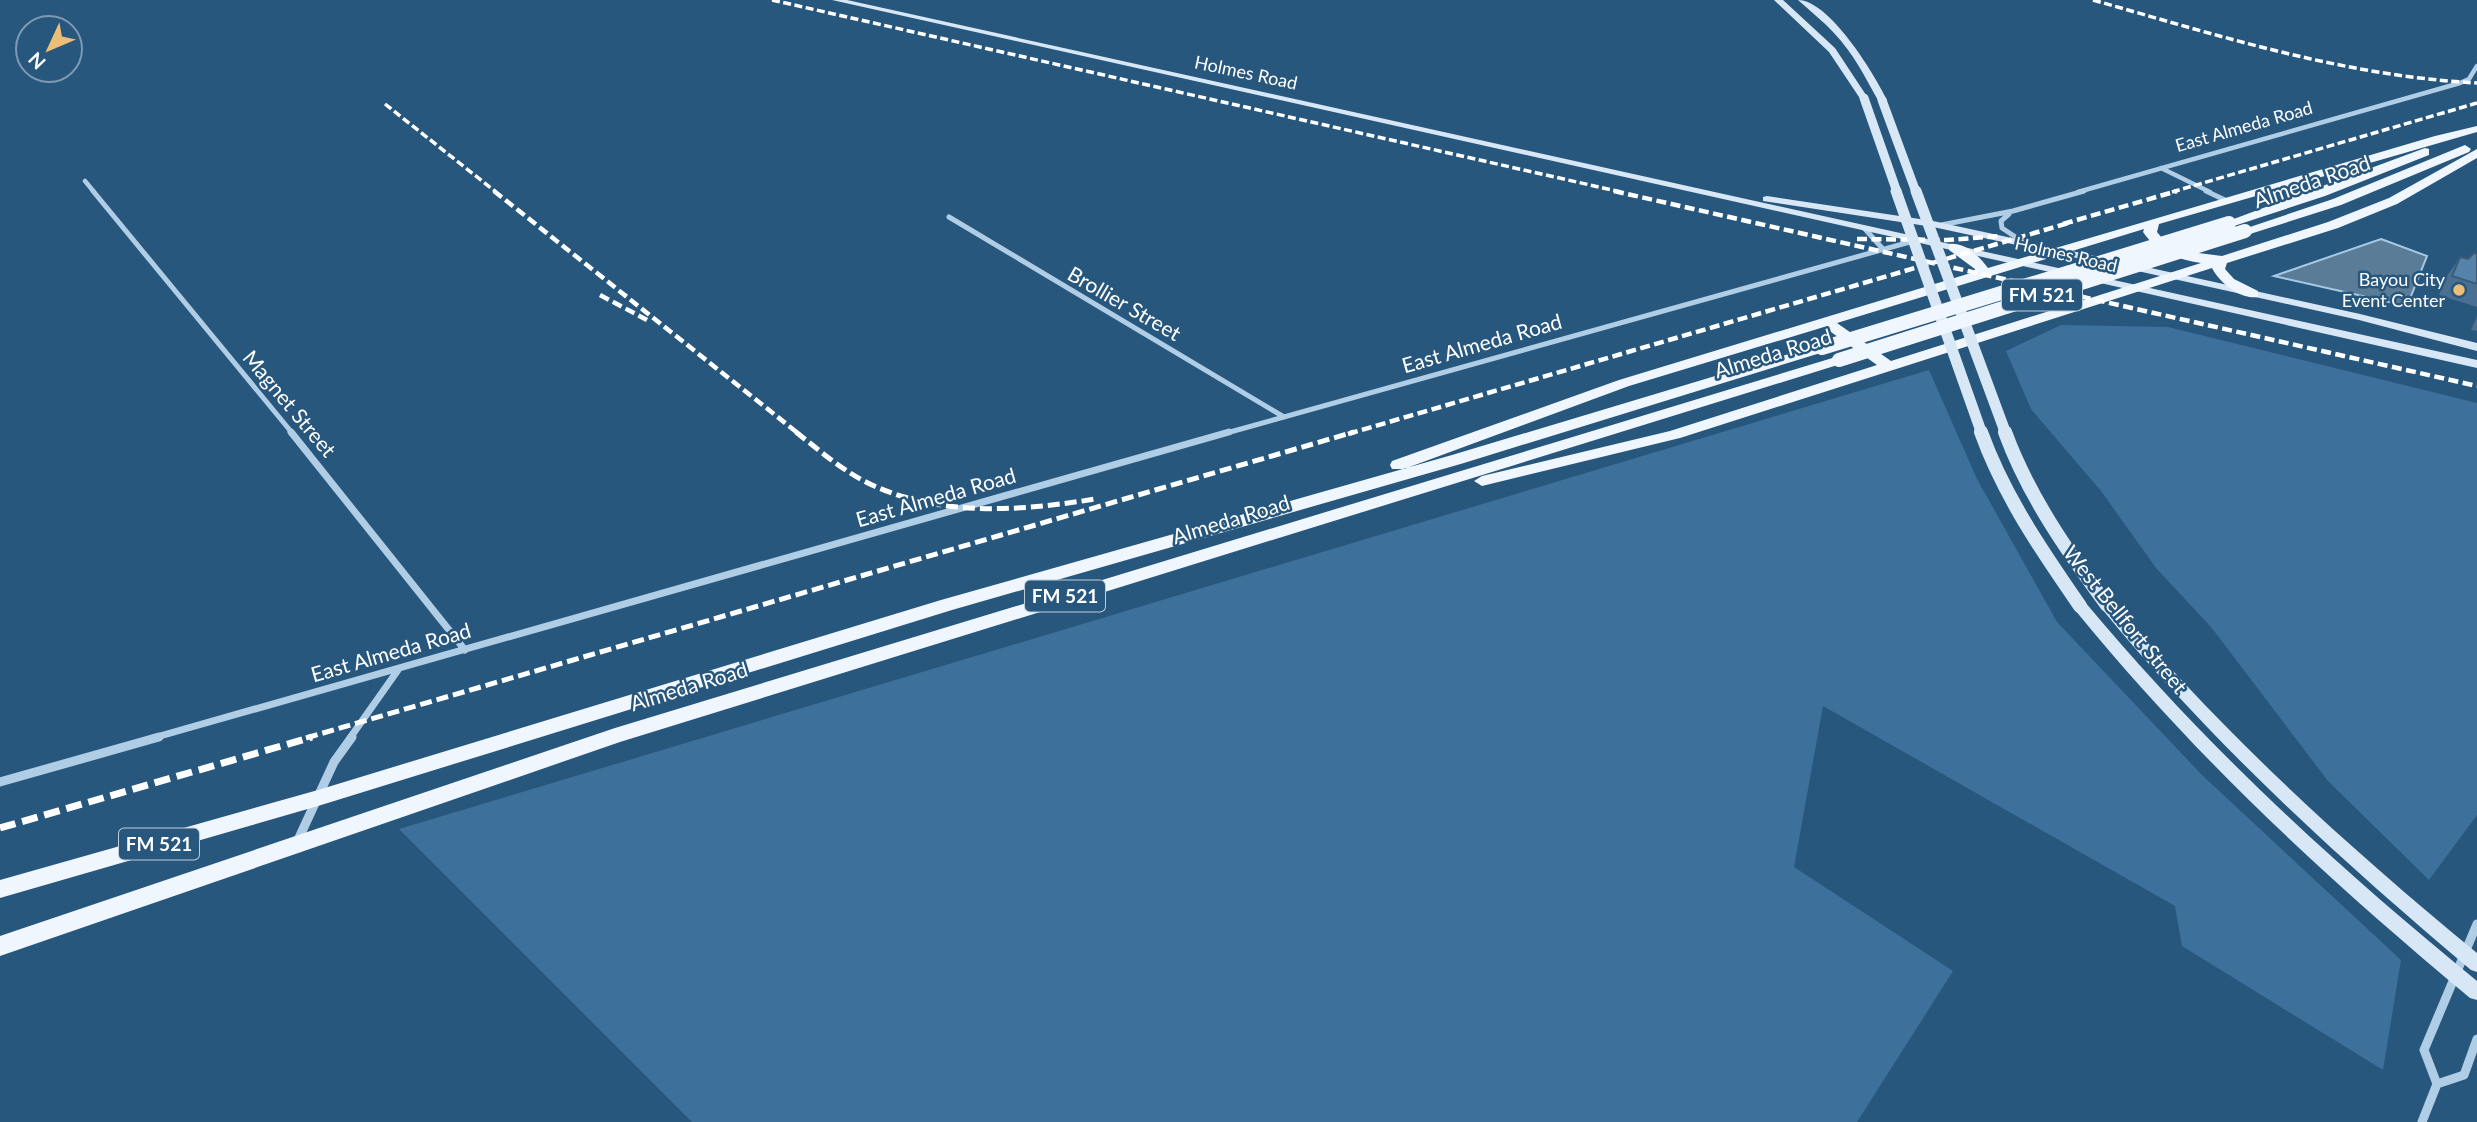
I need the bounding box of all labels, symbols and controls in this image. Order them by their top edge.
north arrow [14,14,84,84]
text: N [23,48,50,74]
street label: Holmes Road [1193,50,1300,94]
street label: East Almeda Road [2173,96,2315,156]
street label: Almeda Road [2250,149,2373,212]
street label: Holmes Road [2013,232,2120,277]
street label: Brollier Street [1064,260,1186,345]
place label: Bayou City Event Center [2342,268,2446,311]
road number: FM 521 [2002,280,2082,310]
marker: Bayou City Event Center [2451,282,2467,298]
street label: East Almeda Road [1399,308,1565,377]
street label: Almeda Road [1711,323,1834,382]
street label: Magnet Street [238,345,342,462]
street label: East Almeda Road [853,462,1019,531]
street label: Almeda Road [1169,489,1292,548]
street label: West Bellfort Street [2059,540,2194,698]
road number: FM 521 [1025,580,1105,611]
street label: East Almeda Road [308,617,474,686]
street label: Almeda Road [627,656,750,715]
road number: FM 521 [119,828,199,860]

